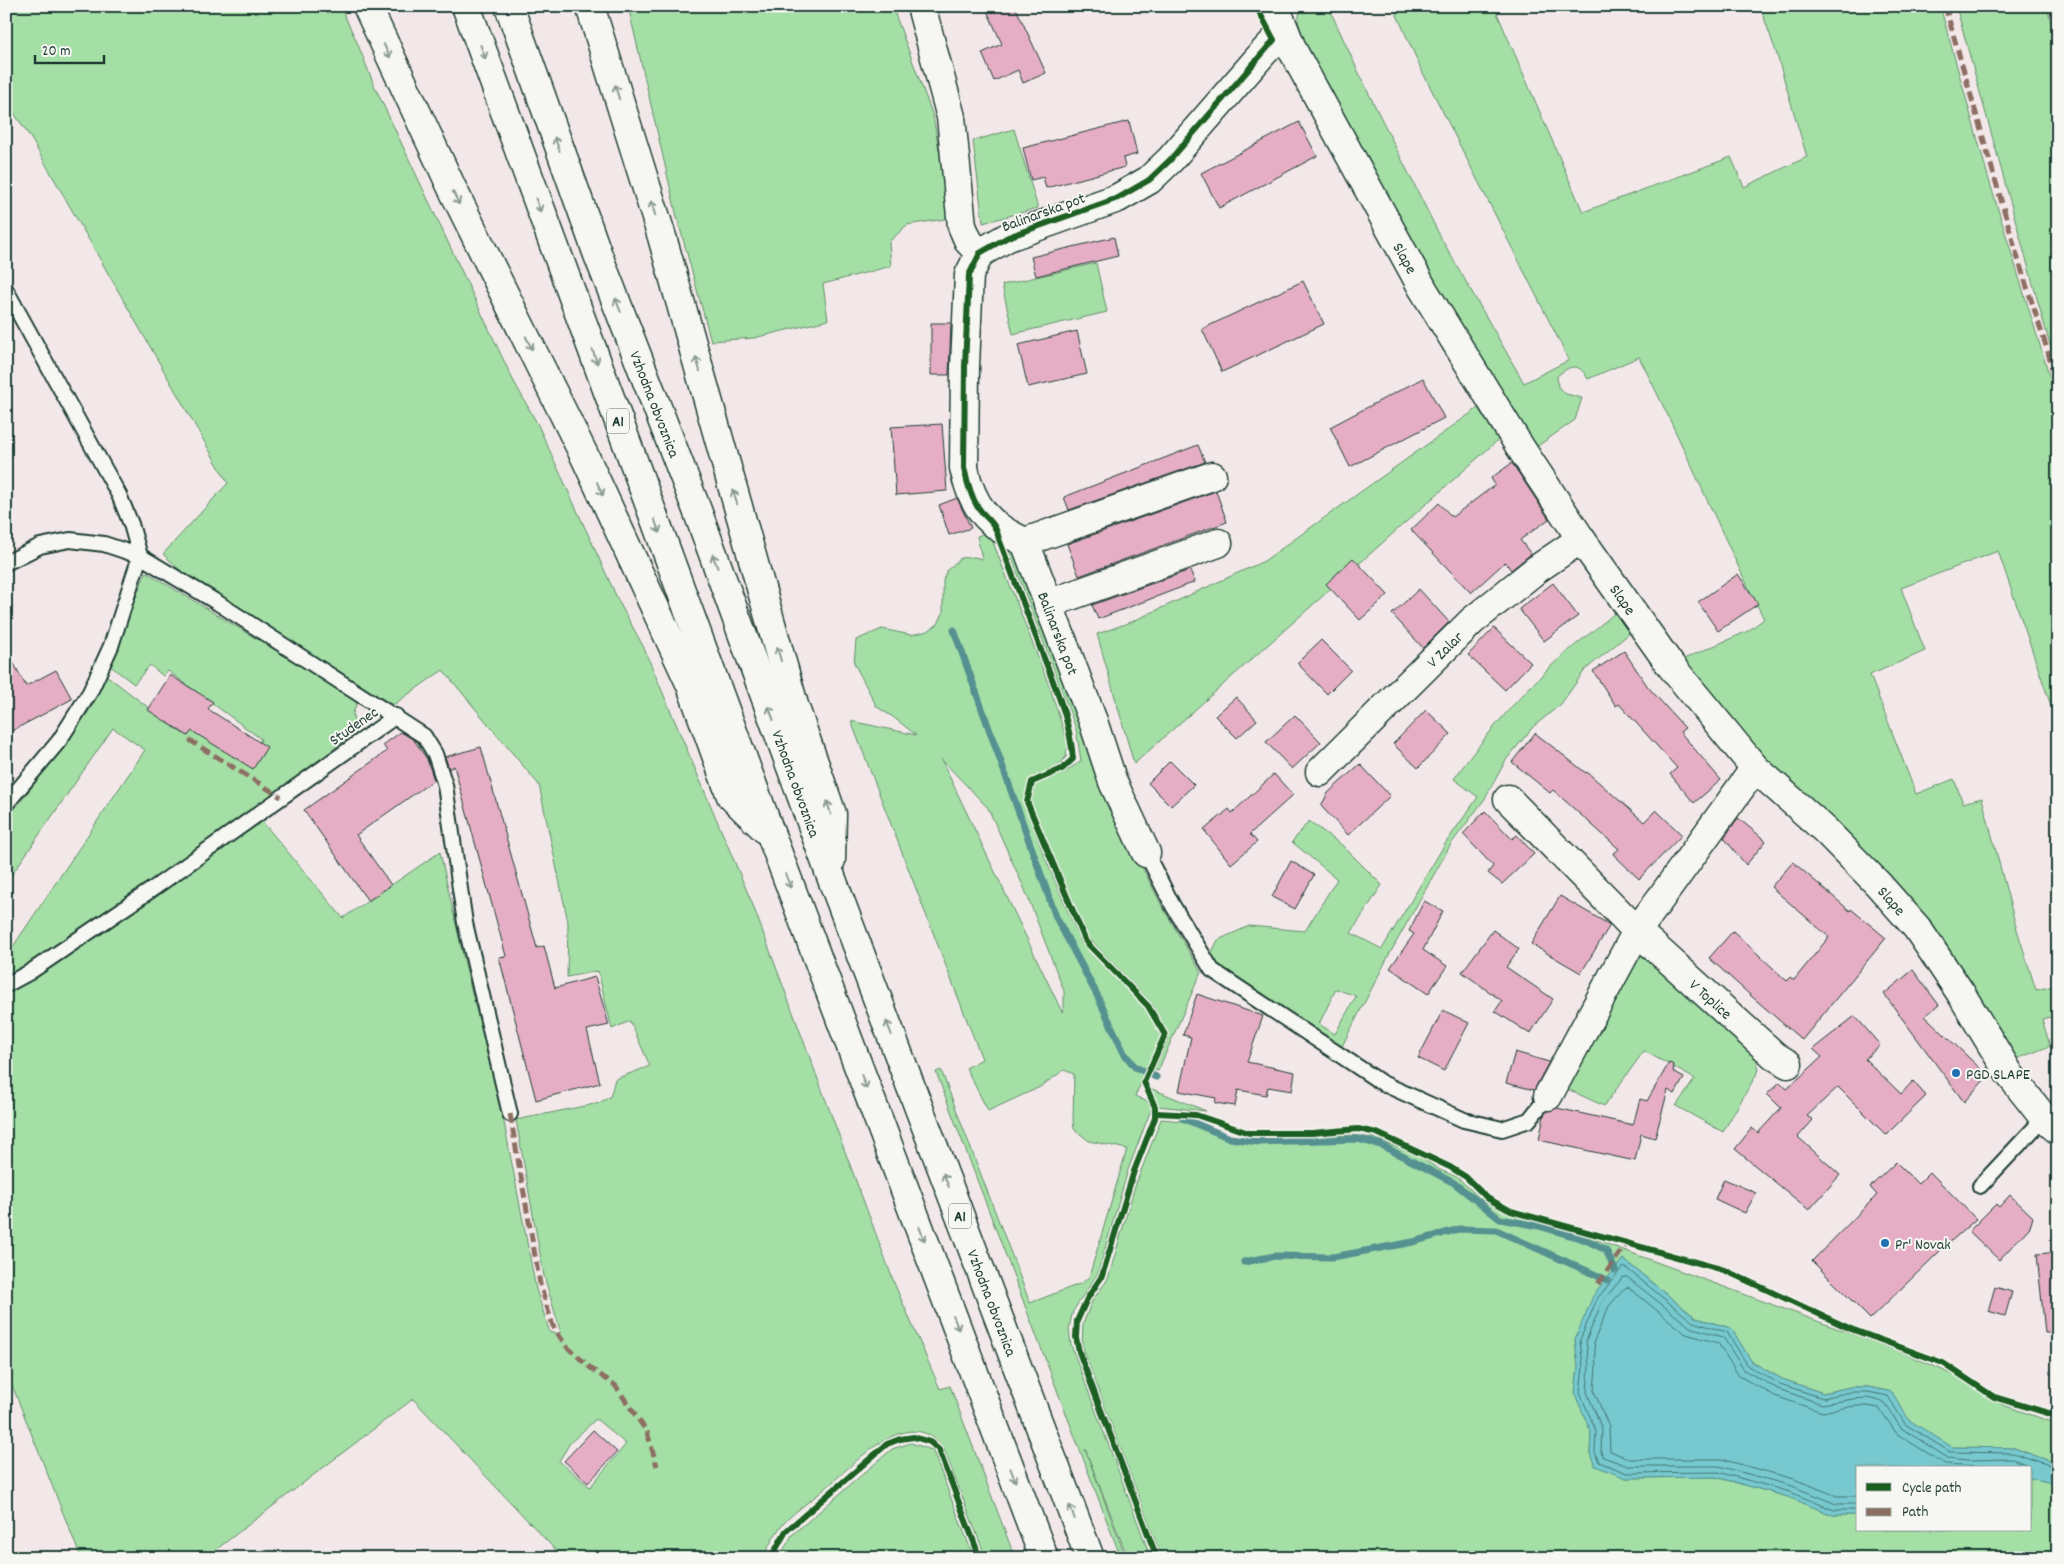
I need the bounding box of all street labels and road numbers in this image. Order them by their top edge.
street label: Balinarska pot [999,188,1089,239]
street label: Slape [1386,239,1422,279]
street label: Vzhodna obvoznica [622,348,685,462]
road number: A1 [607,408,629,434]
street label: Slape [1603,580,1640,621]
street label: Balinarska pot [1030,589,1083,679]
street label: V Zalar [1422,627,1469,674]
street label: Studenec [325,702,384,752]
street label: Vzhodna obvoznica [764,727,825,842]
street label: Slape [1871,882,1910,922]
street label: V Toplice [1683,975,1736,1026]
road number: A1 [949,1204,971,1228]
street label: Vzhodna obvoznica [960,1247,1022,1361]

